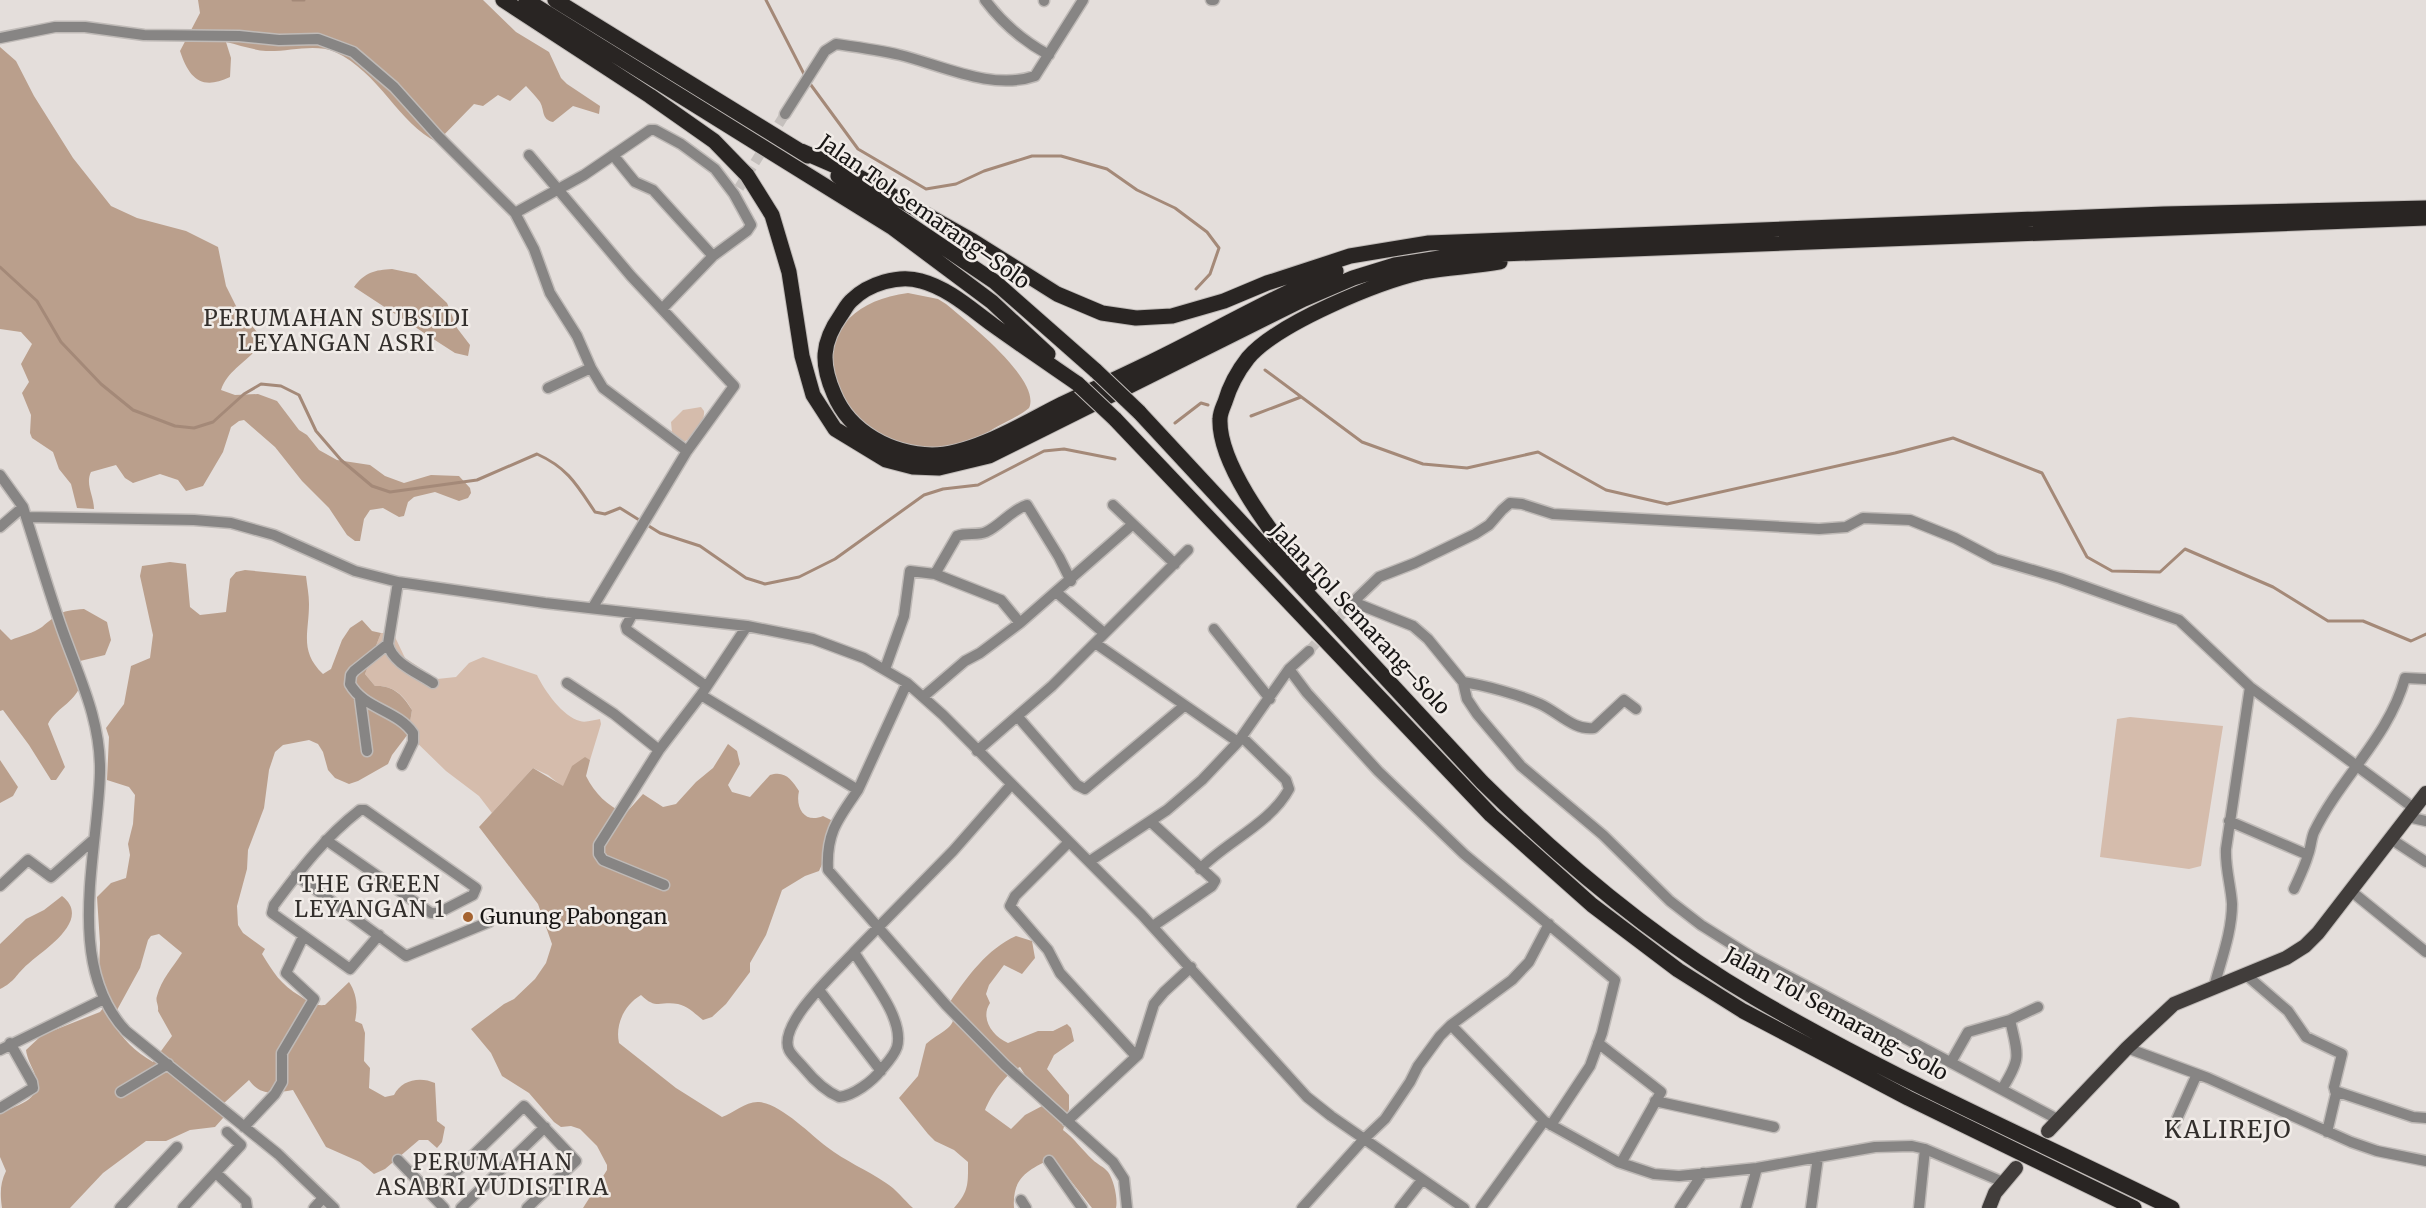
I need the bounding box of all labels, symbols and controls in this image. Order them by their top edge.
street label: Jalan Tol Semarang–Solo [813,128,1035,295]
district label: PERUMAHAN SUBSIDI LEYANGAN ASRI [204,304,470,357]
street label: Jalan Tol Semarang–Solo [1264,517,1456,720]
district label: THE GREEN LEYANGAN 1 [294,870,446,923]
place label: Gunung Pabongan [480,903,667,930]
marker: Gunung Pabongan [461,910,475,924]
street label: Jalan Tol Semarang–Solo [1719,940,1953,1086]
district label: KALIREJO [2164,1114,2292,1145]
district label: PERUMAHAN ASABRI YUDISTIRA [375,1148,610,1201]

